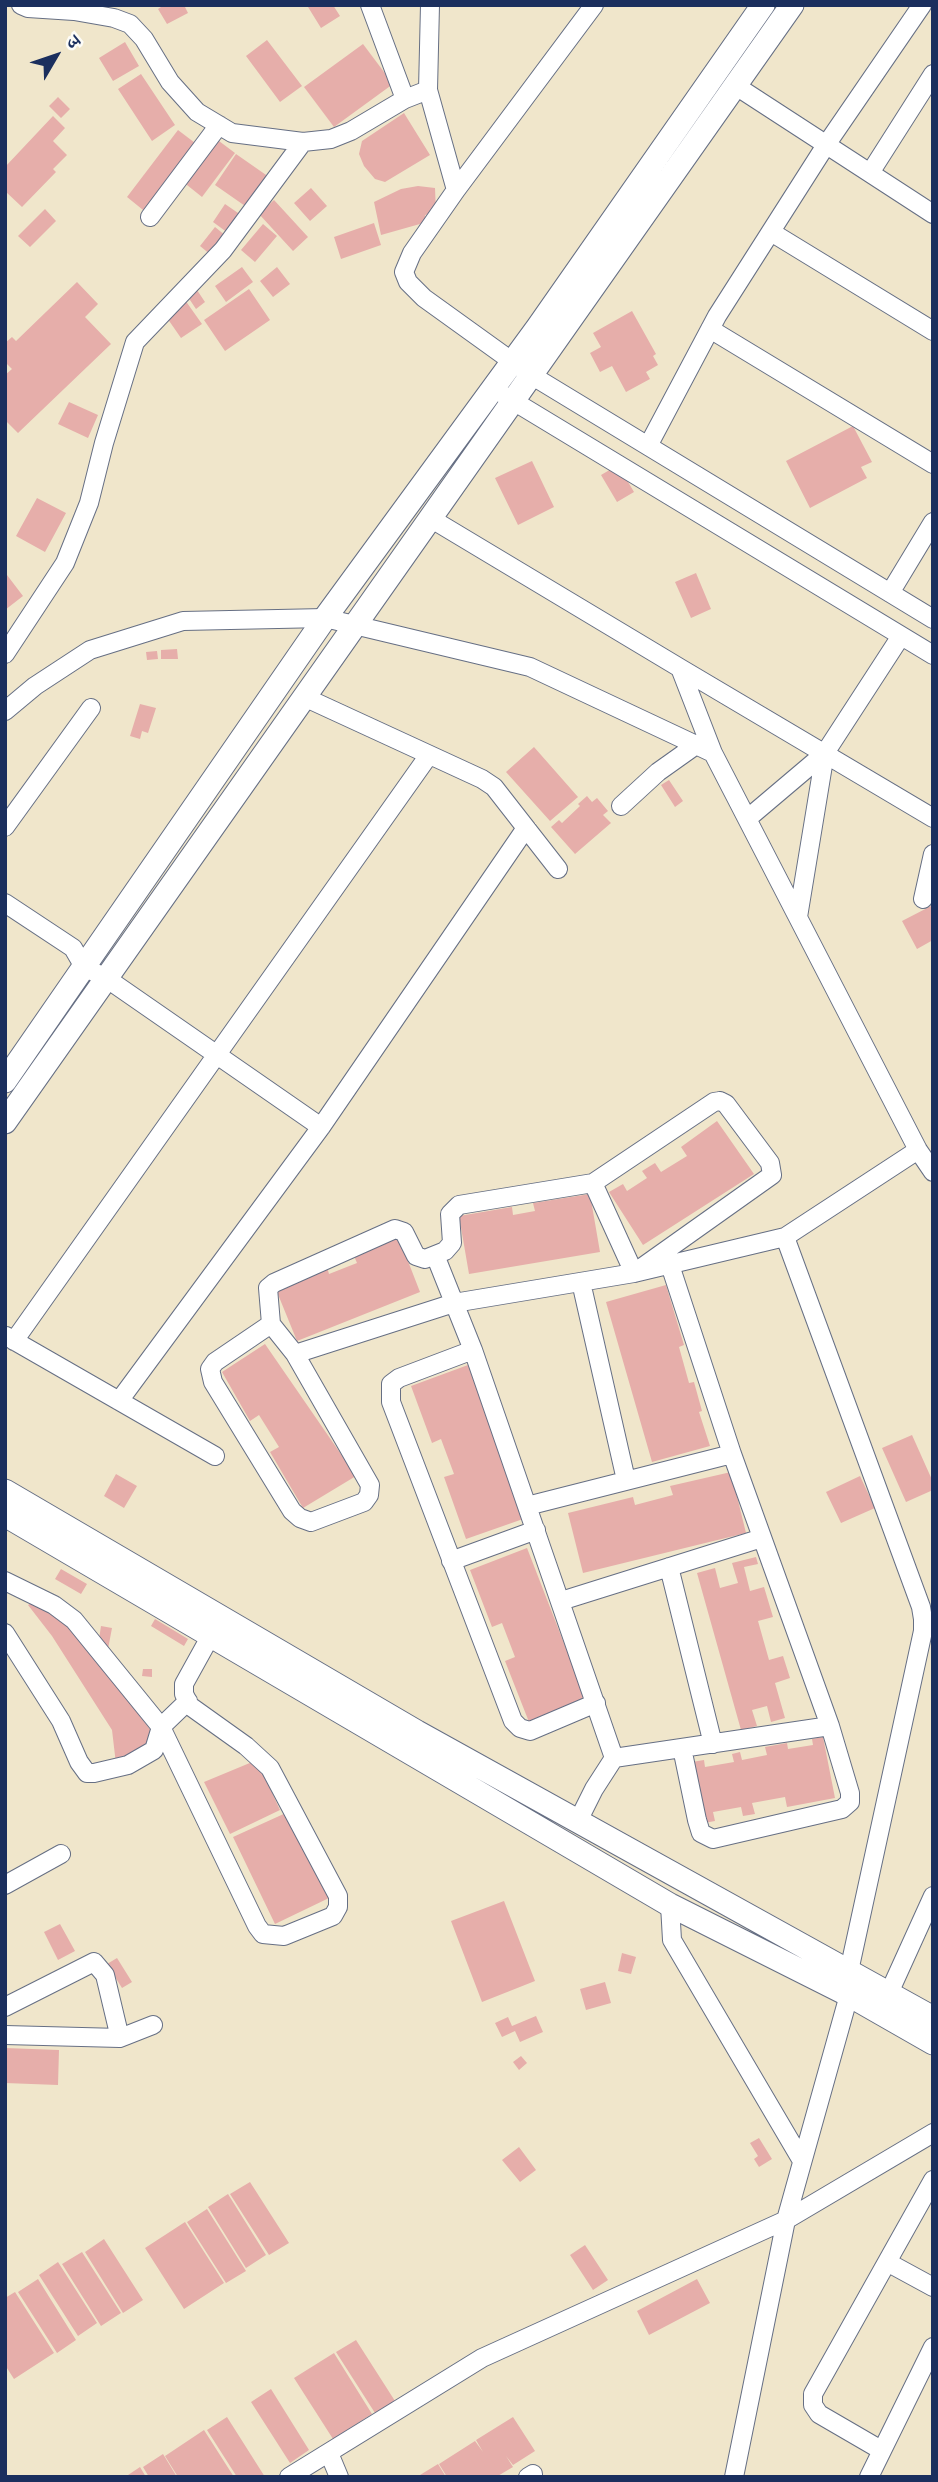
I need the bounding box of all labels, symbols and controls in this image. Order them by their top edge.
north arrow [21,21,91,91]
text: उ [61,31,85,53]

